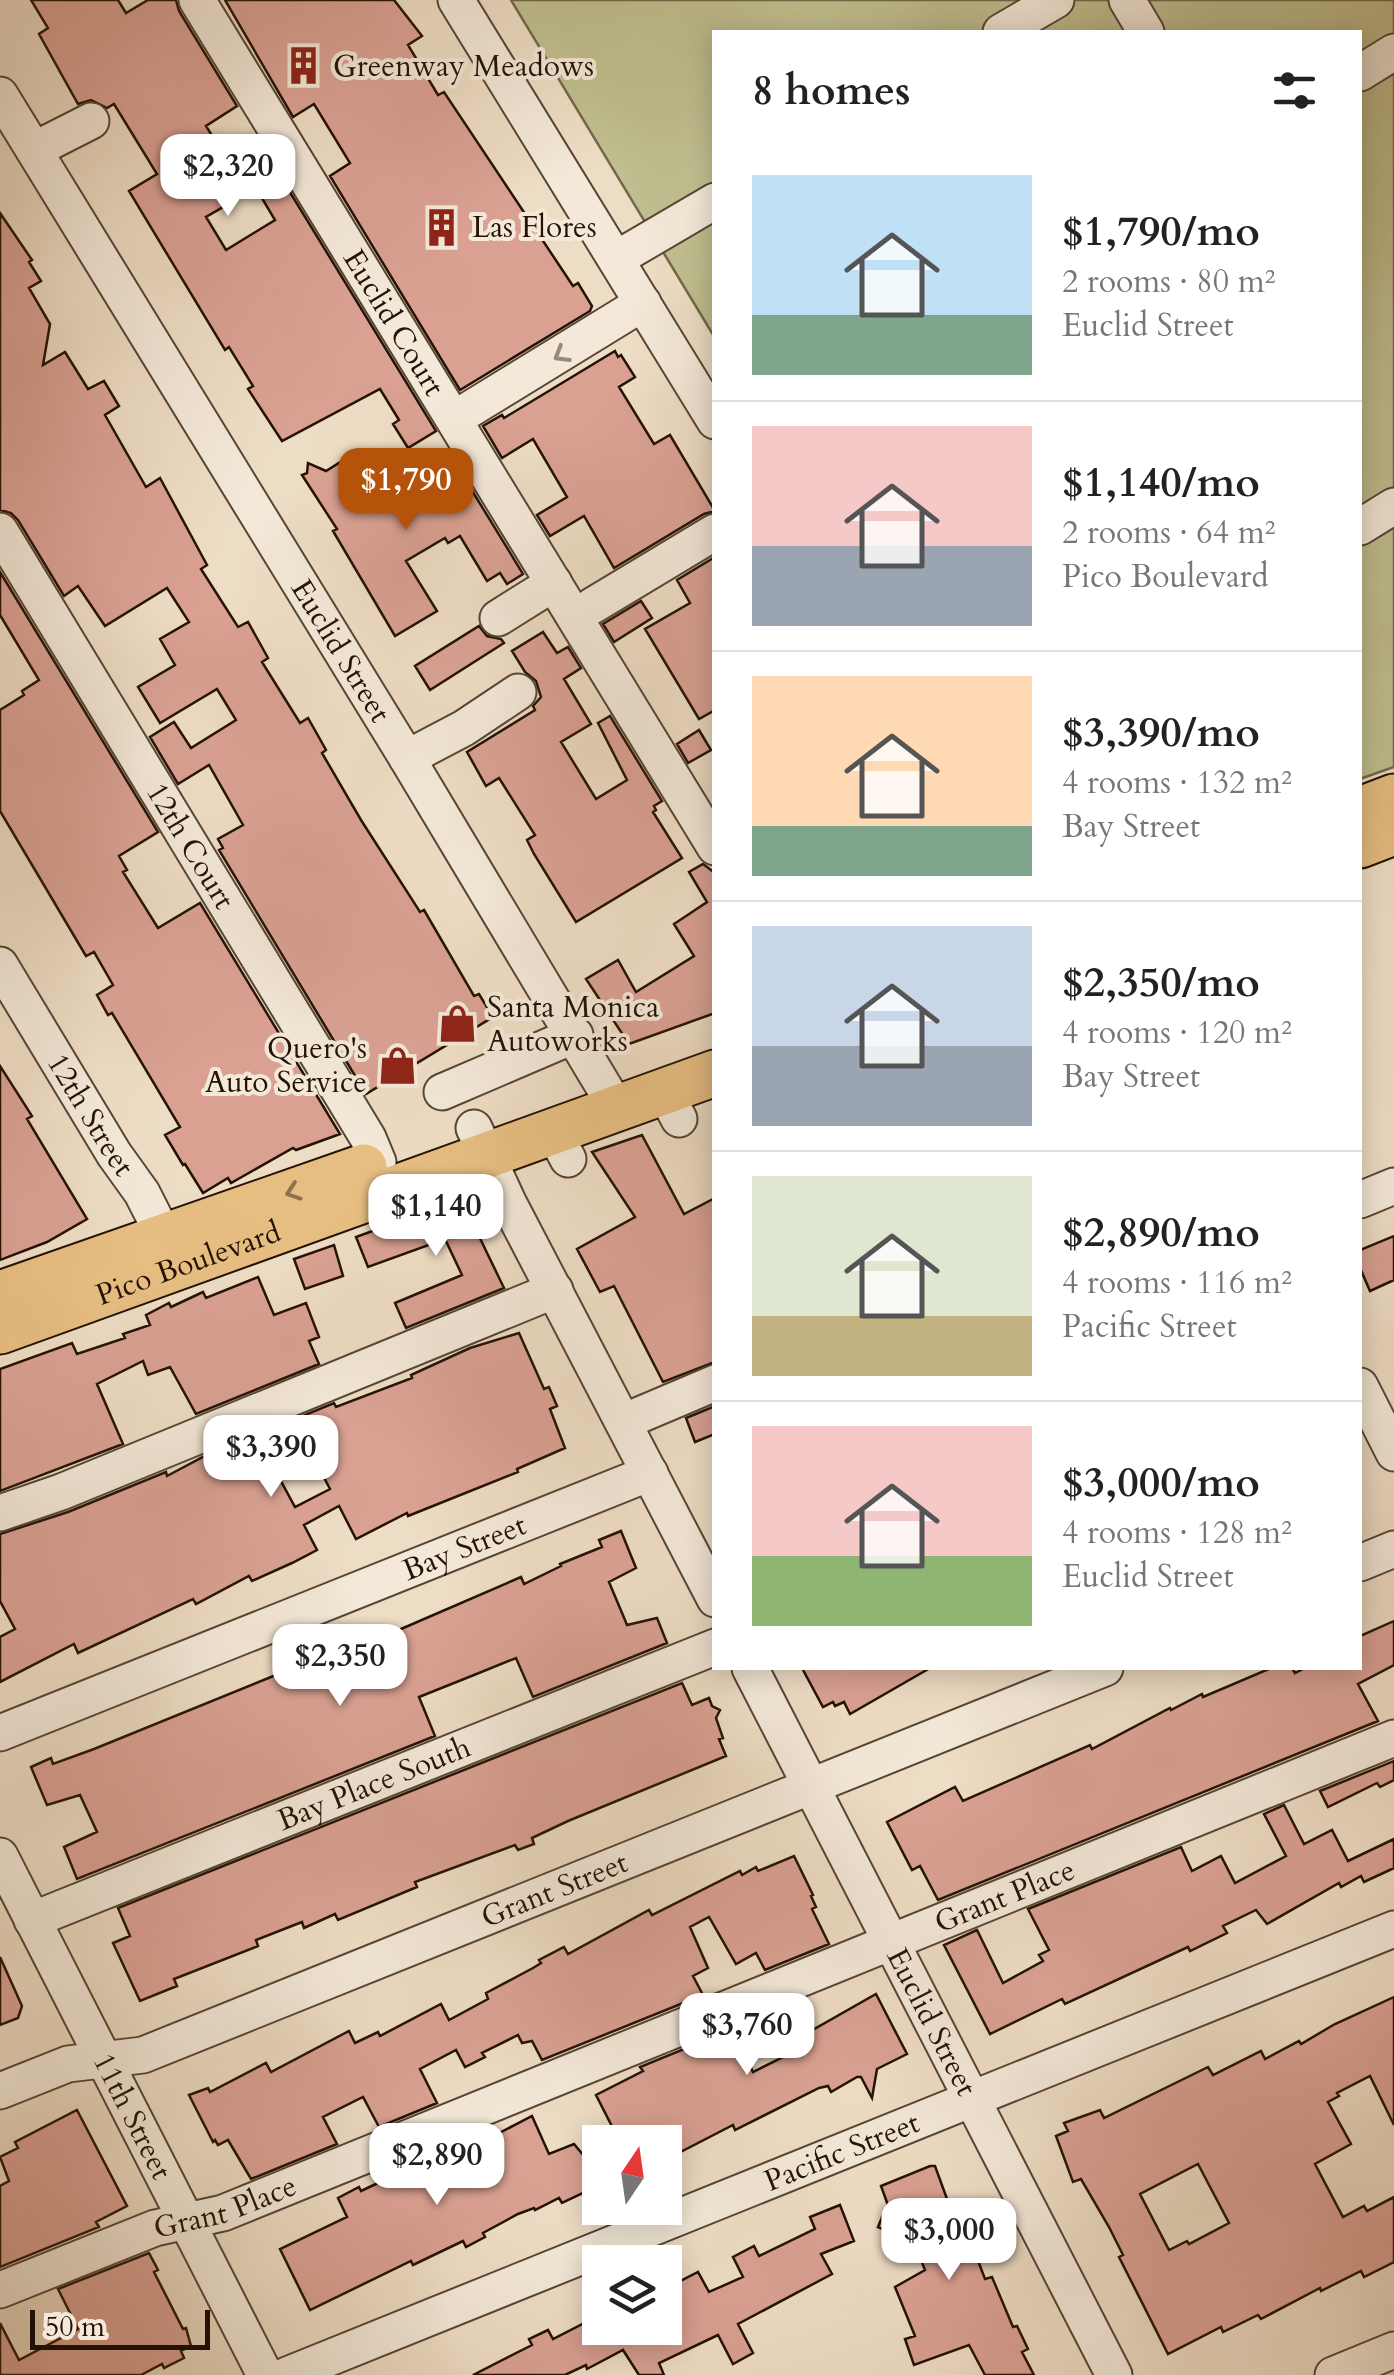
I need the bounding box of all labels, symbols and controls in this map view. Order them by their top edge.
building icon: Greenway Meadows [282,45,324,87]
place label: Greenway Meadows [333,46,594,87]
text: 8 homes [752,62,910,119]
icon: filters [1267,63,1322,118]
pin: $2,320 [147,134,309,219]
text: $2,320 [182,144,274,188]
text: $1,790/mo [1062,203,1260,260]
building icon: Las Flores [421,206,463,248]
place label: Las Flores [472,207,597,248]
icon: home [832,215,952,335]
street label: Euclid Court [333,242,455,404]
text: 2 rooms · 80 m² [1062,260,1275,304]
text: Euclid Street [1062,304,1234,348]
one-way arrow [554,343,572,362]
pin: $1,790 [325,448,487,533]
text: $1,140/mo [1062,454,1260,511]
text: $1,790 [360,458,452,502]
icon: home [832,466,952,586]
text: 2 rooms · 64 m² [1062,511,1275,555]
text: Pico Boulevard [1062,555,1268,599]
street label: Euclid Street [281,572,401,731]
text: $3,390/mo [1062,704,1260,761]
icon: home [832,716,952,836]
text: 4 rooms · 132 m² [1062,761,1292,805]
street label: 12th Court [136,775,245,917]
text: Bay Street [1062,805,1200,849]
text: $2,350/mo [1062,954,1260,1011]
icon: home [832,966,952,1086]
place label: Santa Monica Autoworks [487,987,659,1062]
shop icon: Santa Monica Autoworks [436,1003,478,1045]
text: 4 rooms · 120 m² [1062,1011,1292,1055]
place label: Quero's Auto Service [205,1028,367,1103]
shop icon: Quero's Auto Service [376,1044,418,1086]
street label: 12th Street [37,1046,144,1185]
text: Bay Street [1062,1055,1200,1099]
pin: $1,140 [355,1174,517,1259]
one-way arrow [286,1180,303,1200]
text: $1,140 [390,1184,482,1228]
text: $2,890/mo [1062,1204,1260,1261]
street label: Pico Boulevard [90,1211,286,1316]
icon: home [832,1216,952,1336]
text: 4 rooms · 116 m² [1062,1261,1292,1305]
text: Pacific Street [1062,1305,1237,1349]
pin: $3,390 [190,1415,352,1500]
text: $3,390 [225,1425,317,1469]
text: $3,000/mo [1062,1454,1260,1511]
icon: home [832,1466,952,1586]
street label: Bay Street [397,1504,533,1591]
text: 4 rooms · 128 m² [1062,1511,1292,1555]
text: Euclid Street [1062,1555,1234,1599]
pin: $2,350 [259,1624,421,1709]
text: $2,350 [294,1634,386,1678]
street label: Bay Place South [271,1727,477,1841]
street label: Grant Street [475,1842,634,1938]
street label: Grant Place [929,1850,1081,1943]
street label: Euclid Street [877,1941,987,2103]
pin: $3,760 [666,1993,828,2078]
text: $3,760 [701,2003,793,2047]
street label: 11th Street [83,2046,182,2187]
street label: Pacific Street [758,2102,926,2202]
pin: $2,890 [356,2123,518,2208]
north arrow [582,2125,682,2225]
map controls [582,2125,682,2345]
text: $2,890 [391,2133,483,2177]
street label: Grant Place [150,2165,303,2249]
pin: $3,000 [868,2198,1030,2283]
text: $3,000 [903,2208,995,2252]
button: layers [582,2245,682,2345]
scale bar [30,2305,210,2350]
text: 50 m [45,2308,105,2346]

